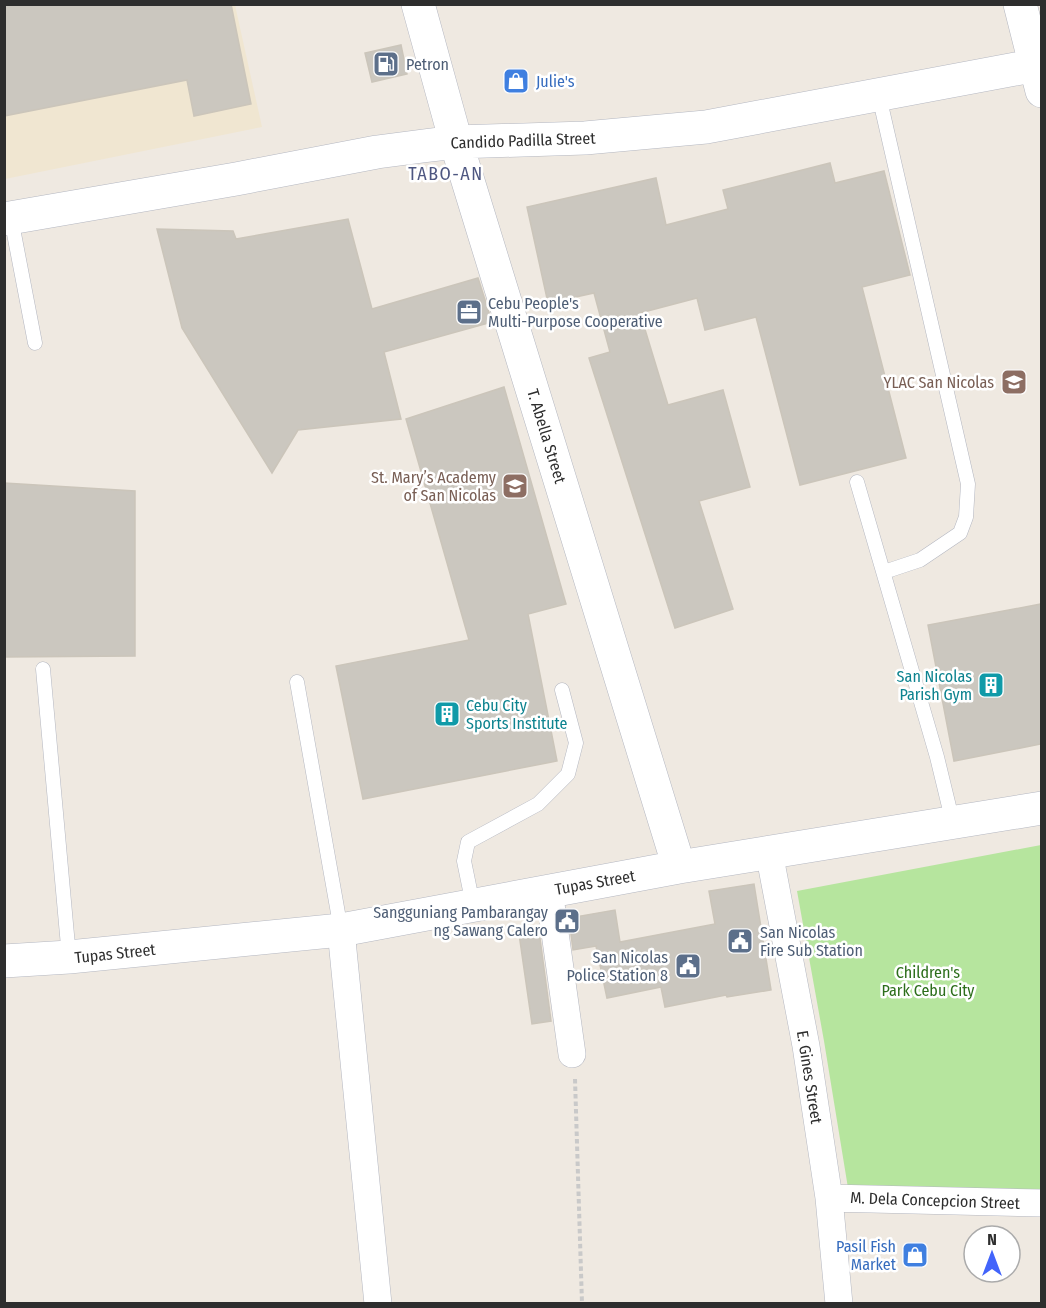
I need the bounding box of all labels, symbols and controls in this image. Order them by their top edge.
fuel station icon: Petron [371,49,401,79]
place label: Petron [406,55,449,74]
shop icon: Julie's [501,66,531,96]
place label: Julie's [536,72,575,91]
street label: Candido Padilla Street [450,128,597,153]
district label: TABO-AN [408,163,484,185]
place label: Cebu People's Multi-Purpose Cooperative [488,294,663,331]
office icon: Cebu People's Multi-Purpose Cooperative [454,297,484,327]
school or university icon: YLAC San Nicolas [999,367,1029,397]
place label: YLAC San Nicolas [883,373,994,392]
street label: T. Abella Street [523,387,570,486]
place label: St. Mary’s Academy of San Nicolas [371,468,497,505]
school or university icon: St. Mary’s Academy of San Nicolas [500,471,530,501]
place label: San Nicolas Parish Gym [897,667,972,704]
building icon: San Nicolas Parish Gym [976,670,1006,700]
place label: Cebu City Sports Institute [466,696,568,733]
building icon: Cebu City Sports Institute [432,699,462,729]
street label: Tupas Street [553,866,637,899]
place label: Sangguniang Pambarangay ng Sawang Calero [373,903,549,940]
public building icon: Sangguniang Pambarangay ng Sawang Calero [552,906,582,936]
place label: San Nicolas Fire Sub Station [760,923,863,960]
public building icon: San Nicolas Fire Sub Station [725,926,755,956]
street label: Tupas Street [74,940,157,967]
place label: San Nicolas Police Station 8 [566,948,668,985]
public building icon: San Nicolas Police Station 8 [673,951,703,981]
park label: Children's Park Cebu City [881,963,975,1000]
street label: E. Gines Street [793,1029,826,1126]
street label: M. Dela Concepcion Street [850,1188,1021,1213]
north arrow [962,1224,1022,1284]
text: N [987,1230,997,1249]
place label: Pasil Fish Market [836,1237,897,1274]
shop icon: Pasil Fish Market [900,1240,930,1270]

